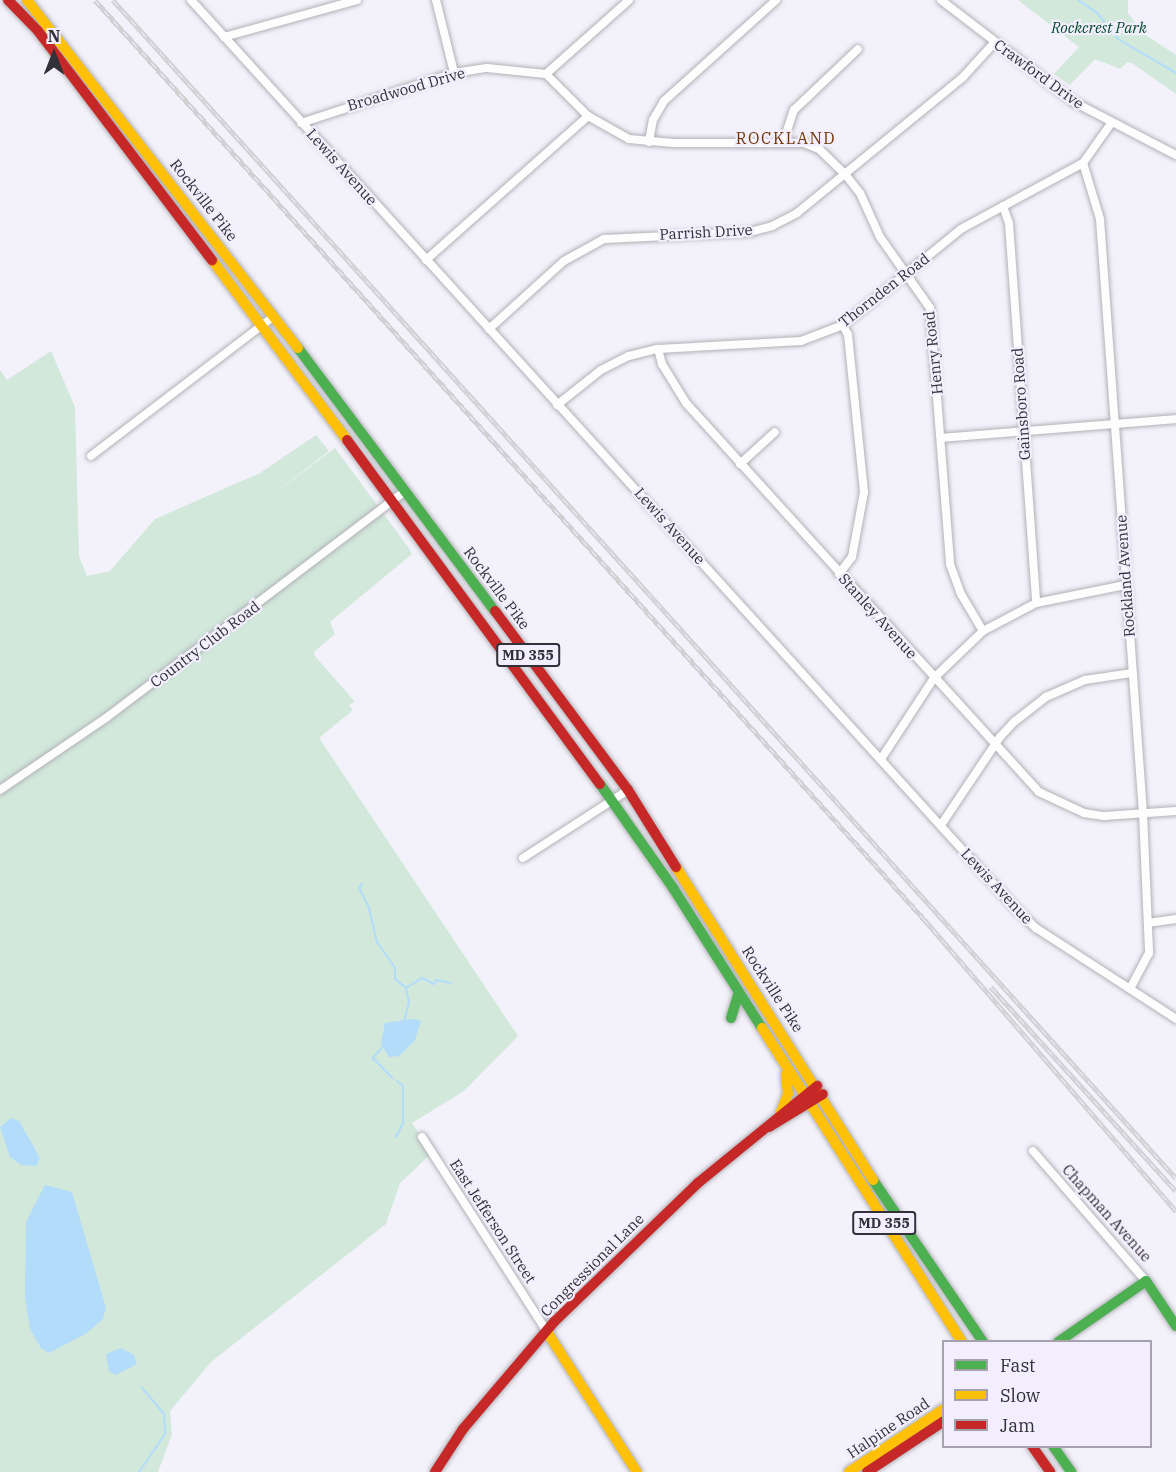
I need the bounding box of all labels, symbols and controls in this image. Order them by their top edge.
park label: Rockcrest Park [1051,19,1147,37]
north arrow [24,24,84,84]
text: N [48,26,60,46]
street label: Crawford Drive [991,35,1087,113]
street label: Broadwood Drive [345,64,467,114]
street label: Lewis Avenue [303,125,381,209]
district label: ROCKLAND [736,128,836,148]
street label: Rockville Pike [166,155,242,245]
street label: Parrish Drive [659,221,753,243]
street label: Thornden Road [835,249,933,331]
street label: Henry Road [920,310,946,396]
street label: Gainsboro Road [1008,347,1034,461]
street label: Lewis Avenue [631,484,709,568]
street label: Rockland Avenue [1112,514,1138,638]
street label: Rockville Pike [460,543,534,633]
street label: Stanley Avenue [835,570,921,662]
street label: Country Club Road [147,597,263,691]
road number: MD 355 [495,644,561,666]
street label: Lewis Avenue [957,844,1037,928]
street label: Rockville Pike [739,943,807,1035]
street label: East Jefferson Street [446,1156,540,1286]
street label: Chapman Avenue [1059,1161,1155,1265]
street label: Congressional Lane [537,1210,647,1320]
road number: MD 355 [851,1212,917,1234]
legend [942,1340,1152,1448]
text: Fast [1000,1354,1035,1377]
text: Slow [1000,1384,1040,1407]
street label: Halpine Road [843,1394,933,1462]
text: Jam [1000,1414,1035,1437]

